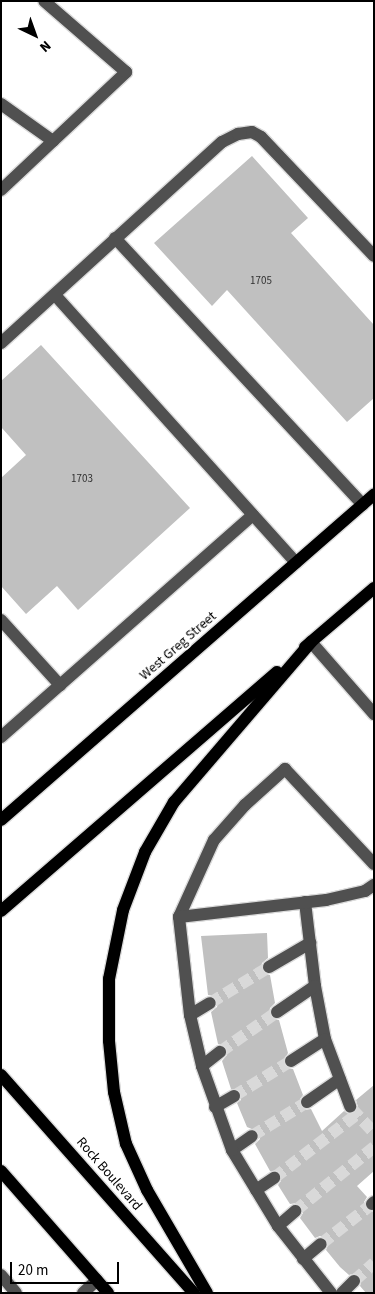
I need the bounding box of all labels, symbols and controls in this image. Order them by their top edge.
north arrow [10,10,60,60]
text: N [35,36,55,57]
house number: 1705 [250,274,272,288]
house number: 1703 [71,472,93,486]
street label: West Greg Street [136,608,220,684]
street label: Rock Boulevard [73,1134,145,1214]
scale bar [12,1252,121,1284]
text: 20 m [18,1260,48,1281]

